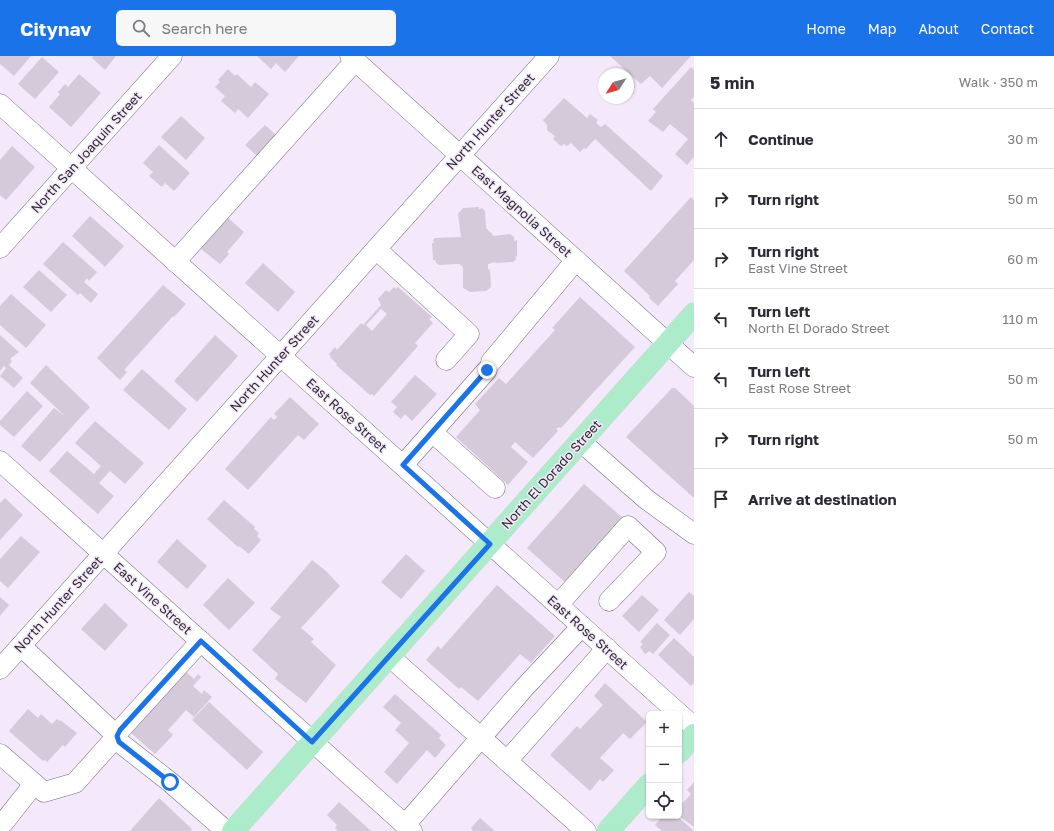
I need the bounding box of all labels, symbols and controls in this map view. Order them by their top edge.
search box [116,10,396,46]
text: Citynav [20,17,92,40]
icon: search [130,17,152,39]
text: Search here [162,19,247,37]
text: Home [806,20,846,37]
text: Map [868,20,896,37]
text: About [918,20,959,37]
text: Contact [981,20,1034,37]
north arrow [598,68,634,104]
street label: North Hunter Street [442,69,538,173]
text: 5 min [710,72,754,93]
text: Walk · 350 m [959,74,1038,90]
street label: North San Joaquin Street [27,88,145,216]
icon: ahead [710,128,732,150]
text: Continue [748,130,814,148]
text: 30 m [1008,131,1038,147]
street label: East Magnolia Street [469,162,575,260]
icon: right [710,188,732,210]
text: Turn right [748,190,819,208]
text: 50 m [1008,191,1038,207]
text: Turn right [748,242,819,260]
icon: right [710,248,732,270]
text: 60 m [1007,251,1038,267]
text: East Vine Street [748,260,848,276]
text: Turn left [748,302,810,320]
icon: left [710,308,732,330]
street label: North Hunter Street [226,311,322,415]
text: 110 m [1003,311,1038,327]
text: North El Dorado Street [748,320,890,336]
route end [478,361,496,379]
text: Turn left [748,362,810,380]
icon: left [710,368,732,390]
text: 50 m [1008,371,1038,387]
street label: East Rose Street [303,375,391,455]
text: East Rose Street [748,380,851,396]
street label: North El Dorado Street [498,416,604,532]
icon: right [710,428,732,450]
text: Turn right [748,430,819,448]
text: 50 m [1008,431,1038,447]
icon: arrive [710,488,732,510]
text: Arrive at destination [748,490,897,508]
street label: North Hunter Street [10,552,106,656]
street label: East Vine Street [111,559,195,637]
street label: East Rose Street [544,592,632,672]
map controls [646,711,682,819]
button: + [646,711,682,747]
button: − [646,747,682,783]
route start [161,773,179,791]
button: locate [646,783,682,819]

